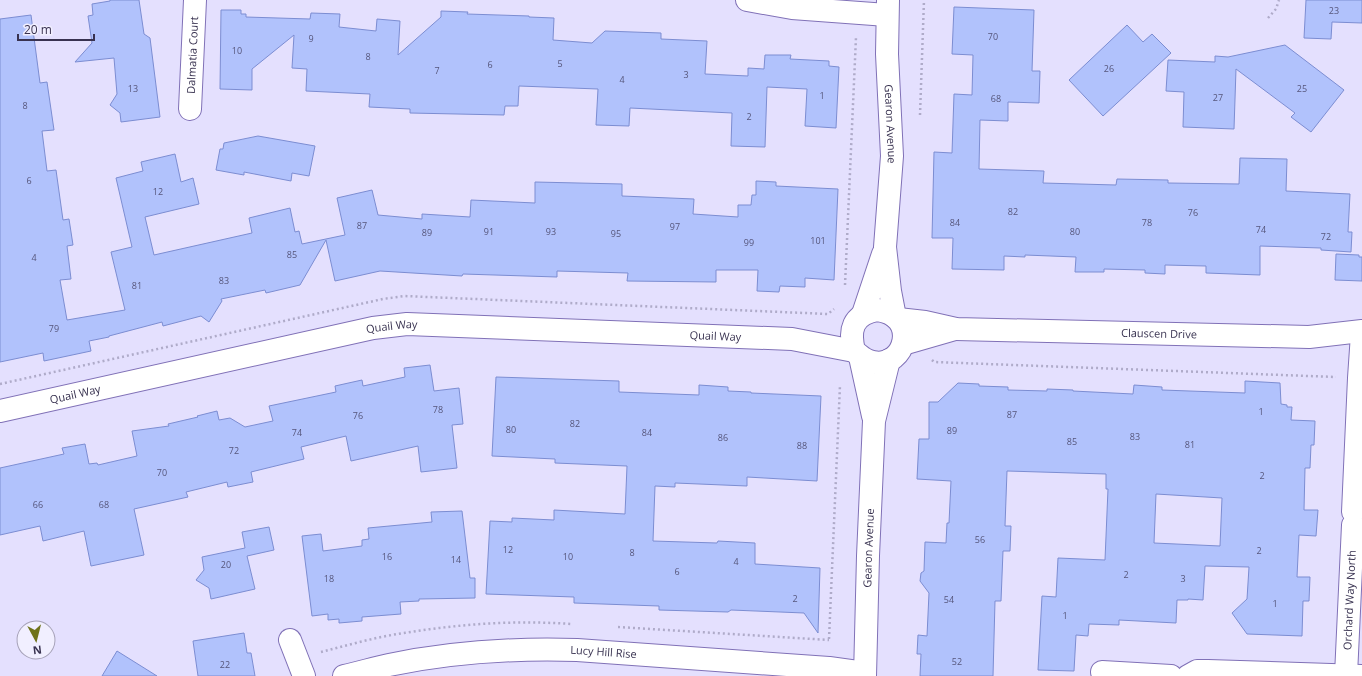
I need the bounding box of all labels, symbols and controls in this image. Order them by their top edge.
house number: 23 [1329,4,1339,17]
scale bar [18,16,94,42]
street label: Dalmatia Court [183,16,201,94]
text: 20 m [24,21,52,38]
house number: 70 [988,30,998,43]
house number: 9 [308,32,314,45]
house number: 10 [232,44,242,57]
house number: 8 [365,50,371,63]
house number: 5 [557,57,563,70]
house number: 6 [487,58,493,71]
house number: 26 [1104,62,1114,75]
house number: 7 [434,64,440,77]
house number: 3 [683,68,689,81]
house number: 4 [619,73,625,86]
house number: 13 [128,82,138,95]
house number: 25 [1297,82,1307,95]
street label: Gearon Avenue [881,84,900,164]
house number: 1 [819,89,825,102]
house number: 27 [1213,91,1223,104]
house number: 68 [991,92,1001,105]
house number: 8 [22,99,28,112]
house number: 2 [746,110,752,123]
house number: 6 [26,174,32,187]
house number: 12 [153,185,163,198]
house number: 82 [1008,205,1018,218]
house number: 76 [1188,206,1198,219]
house number: 84 [950,216,960,229]
house number: 78 [1142,216,1152,229]
house number: 87 [357,219,367,232]
house number: 97 [670,220,680,233]
house number: 74 [1256,223,1266,236]
house number: 91 [484,225,494,238]
house number: 93 [546,225,556,238]
house number: 80 [1070,225,1080,238]
house number: 89 [422,226,432,239]
house number: 95 [611,227,621,240]
house number: 72 [1321,230,1331,243]
house number: 101 [810,234,826,247]
house number: 99 [744,236,754,249]
house number: 85 [287,248,297,261]
house number: 4 [31,251,37,264]
house number: 83 [219,274,229,287]
house number: 81 [132,279,142,292]
street label: Quail Way [364,316,418,336]
house number: 79 [49,322,59,335]
street label: Clauscen Drive [1121,325,1197,341]
street label: Quail Way [689,327,742,344]
street label: Quail Way [48,381,102,407]
house number: 78 [433,403,443,416]
house number: 1 [1258,405,1264,418]
house number: 87 [1007,408,1017,421]
house number: 76 [353,409,363,422]
house number: 82 [570,417,580,430]
house number: 80 [506,423,516,436]
house number: 89 [947,424,957,437]
house number: 74 [292,426,302,439]
house number: 84 [642,426,652,439]
house number: 83 [1130,430,1140,443]
house number: 86 [718,431,728,444]
house number: 85 [1067,435,1077,448]
house number: 81 [1185,438,1195,451]
house number: 88 [797,439,807,452]
house number: 72 [229,444,239,457]
house number: 70 [157,466,167,479]
house number: 2 [1259,469,1265,482]
house number: 66 [33,498,43,511]
house number: 68 [99,498,109,511]
street label: Gearon Avenue [859,508,877,588]
house number: 56 [975,533,985,546]
house number: 12 [503,543,513,556]
house number: 2 [1256,544,1262,557]
house number: 8 [629,546,635,559]
house number: 16 [382,550,392,563]
house number: 10 [563,550,573,563]
street label: Orchard Way North [1339,550,1359,650]
house number: 14 [451,553,461,566]
house number: 4 [733,555,739,568]
house number: 20 [221,558,231,571]
house number: 6 [674,565,680,578]
house number: 2 [1123,568,1129,581]
house number: 18 [324,572,334,585]
house number: 3 [1180,572,1186,585]
house number: 2 [792,592,798,605]
house number: 54 [944,593,954,606]
house number: 1 [1272,597,1278,610]
house number: 1 [1062,609,1068,622]
north arrow [16,620,56,660]
text: N [32,642,43,658]
street label: Lucy Hill Rise [570,642,637,661]
house number: 52 [952,655,962,668]
house number: 22 [220,658,230,671]

